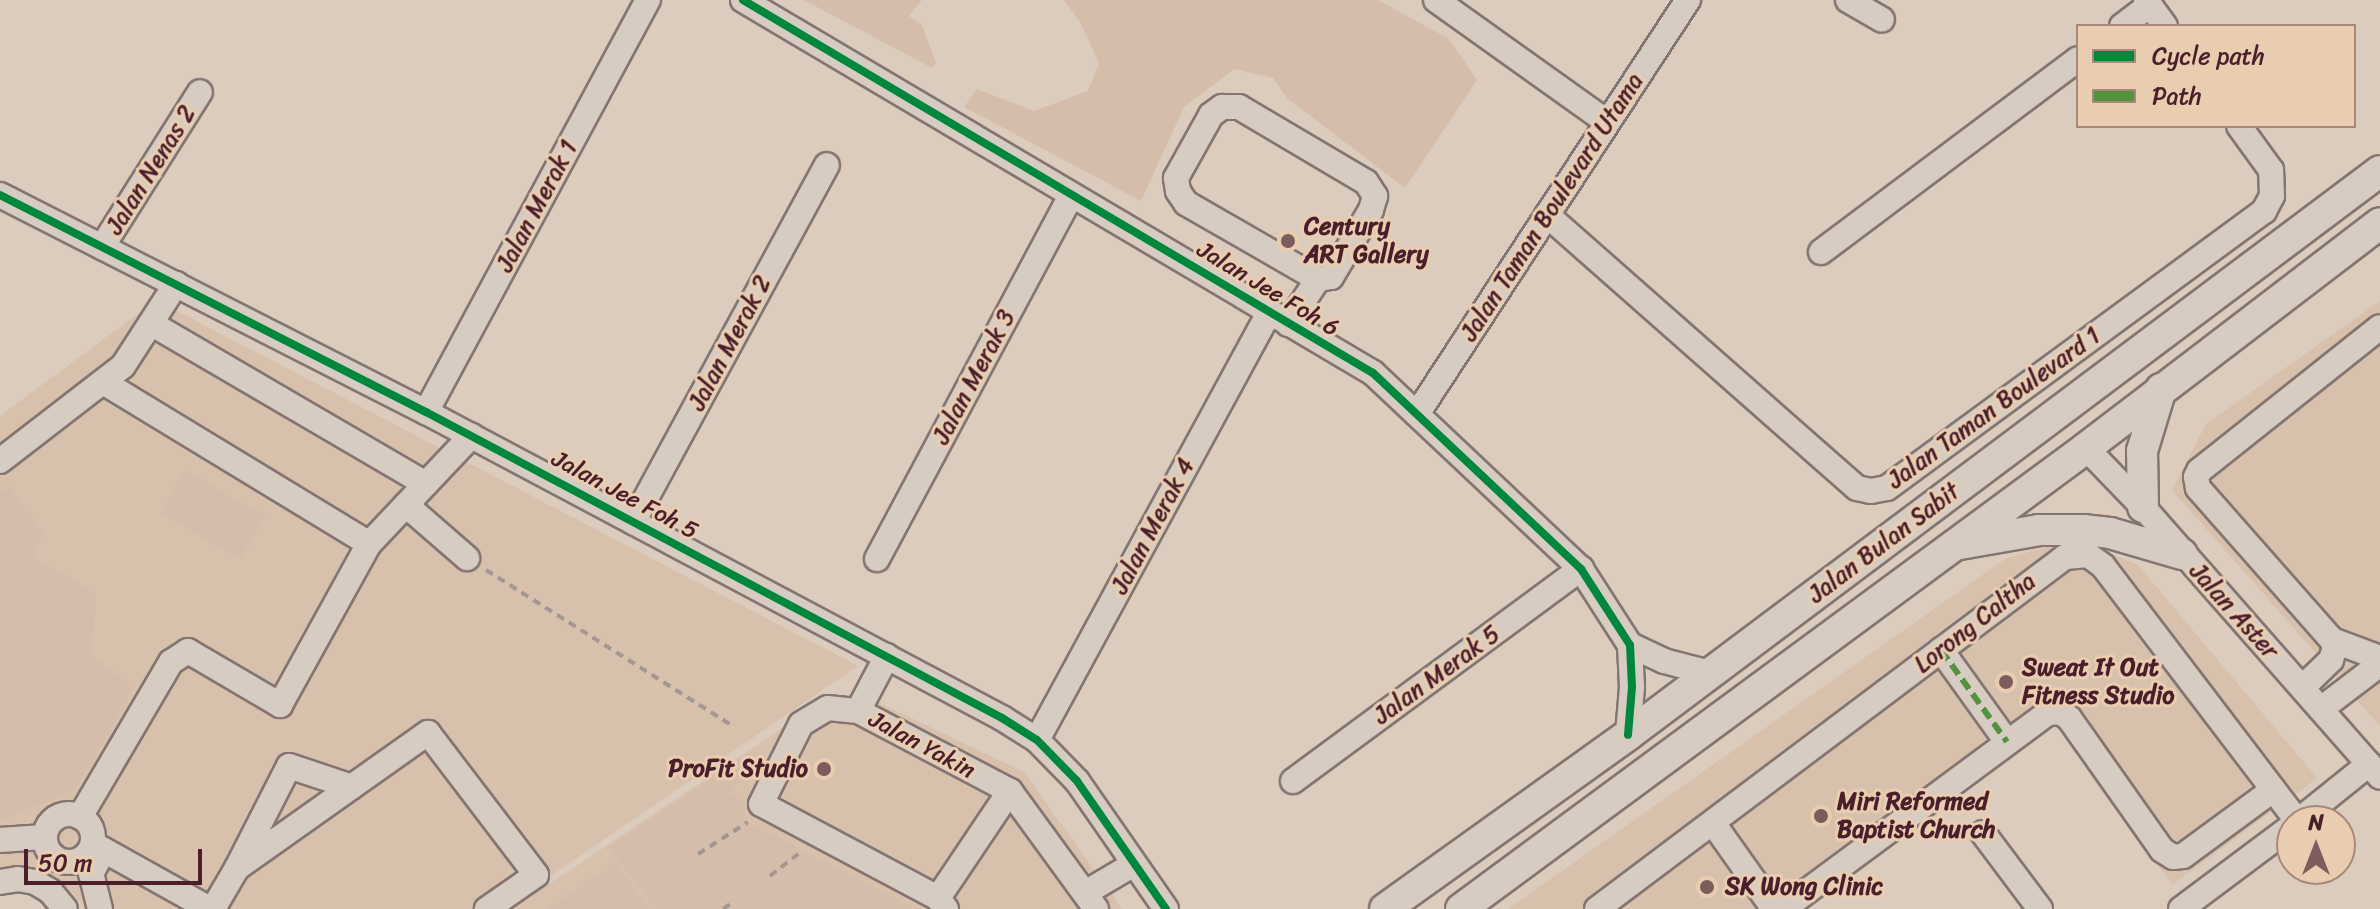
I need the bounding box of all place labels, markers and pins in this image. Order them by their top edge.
place label: Century ART Gallery [1304,213,1429,269]
marker: Century ART Gallery [1279,232,1297,250]
place label: Sweat It Out Fitness Studio [2022,654,2174,710]
marker: Sweat It Out Fitness Studio [1997,673,2015,691]
place label: ProFit Studio [665,755,808,783]
marker: ProFit Studio [815,760,833,778]
place label: Miri Reformed Baptist Church [1837,788,1995,844]
marker: Miri Reformed Baptist Church [1812,807,1830,825]
place label: SK Wong Clinic [1725,873,1883,901]
marker: SK Wong Clinic [1696,876,1718,898]

